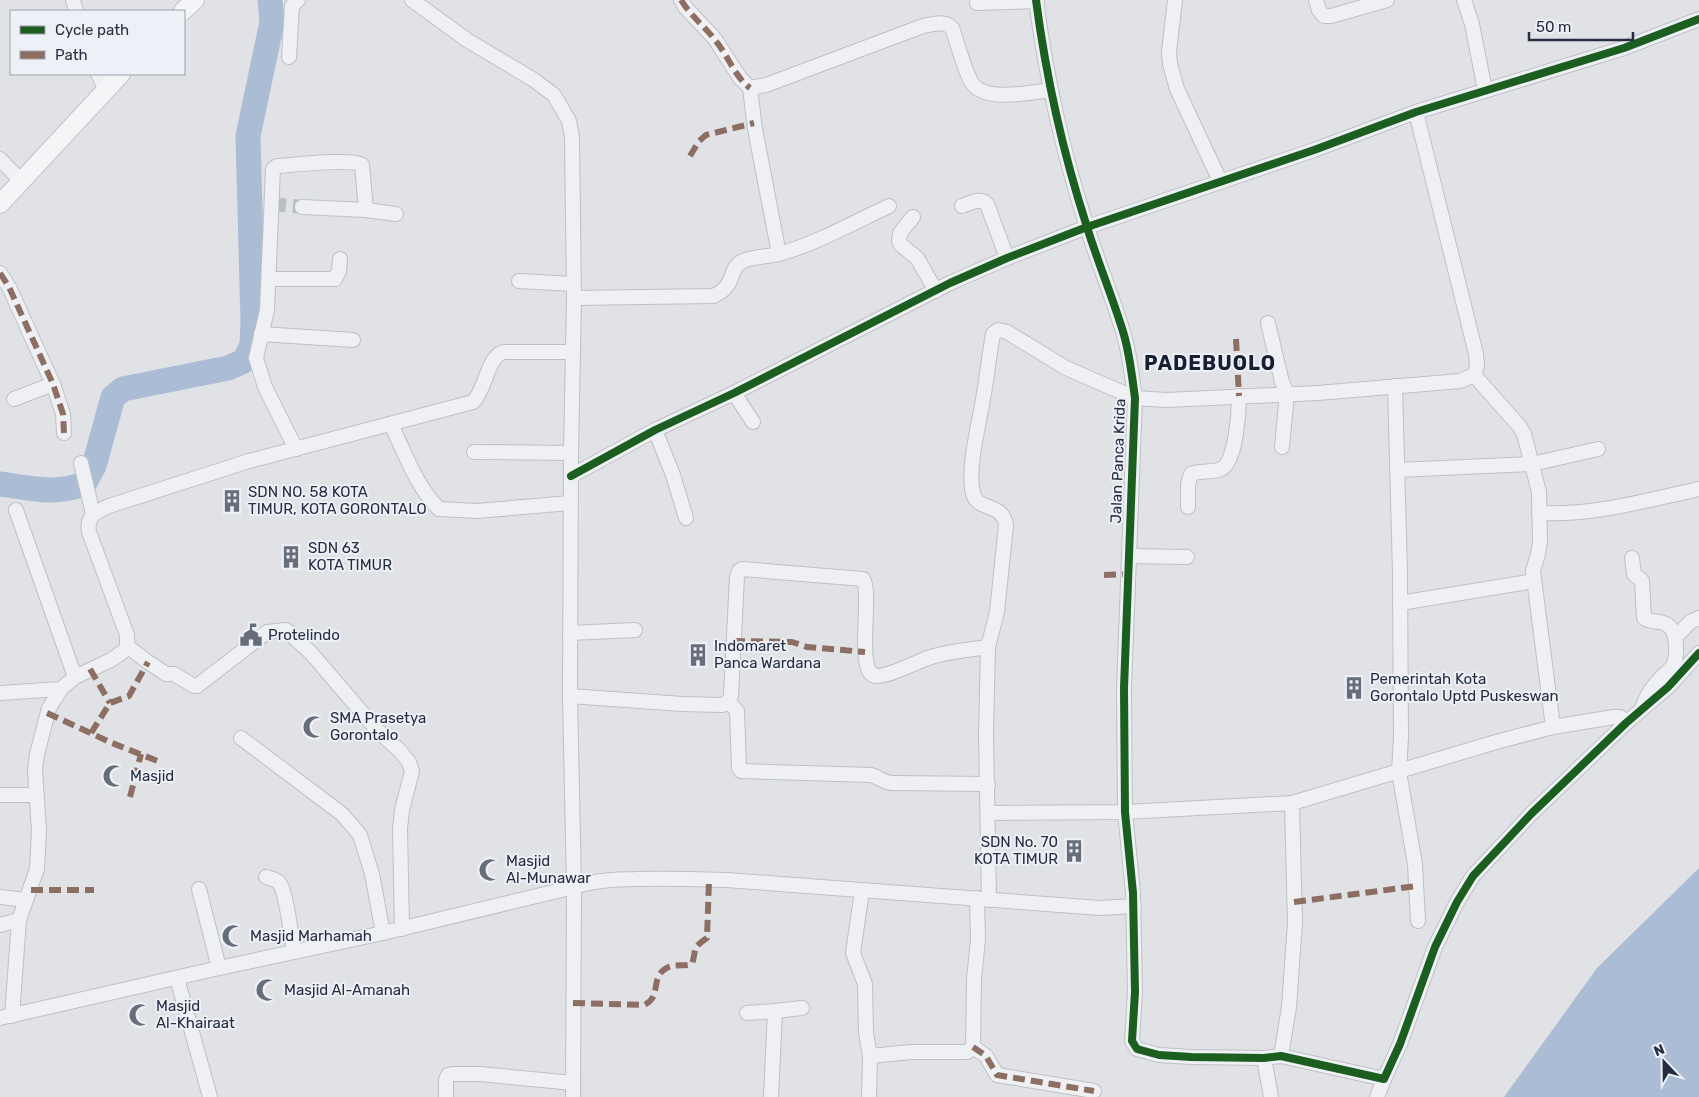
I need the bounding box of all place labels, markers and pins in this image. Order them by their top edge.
place label: SDN NO. 58 KOTA TIMUR, KOTA GORONTALO [248,483,427,518]
building icon: SDN NO. 58 KOTA TIMUR, KOTA GORONTALO [219,488,245,514]
place label: SDN 63 KOTA TIMUR [308,539,392,574]
building icon: SDN 63 KOTA TIMUR [278,544,304,570]
public building icon: Protelindo [238,622,264,648]
place label: Protelindo [268,626,340,644]
place label: Indomaret Panca Wardana [714,637,821,672]
building icon: Indomaret Panca Wardana [685,642,711,668]
place label: Pemerintah Kota Gorontalo Uptd Puskeswan [1370,670,1559,705]
building icon: Pemerintah Kota Gorontalo Uptd Puskeswan [1341,675,1367,701]
place label: SMA Prasetya Gorontalo [330,709,426,744]
mosque icon: SMA Prasetya Gorontalo [301,714,327,740]
mosque icon: Masjid [101,763,127,789]
place label: Masjid [130,767,174,785]
place label: SDN No. 70 KOTA TIMUR [974,833,1058,868]
building icon: SDN No. 70 KOTA TIMUR [1061,838,1087,864]
place label: Masjid Al-Munawar [506,852,591,887]
mosque icon: Masjid Al-Munawar [477,857,503,883]
mosque icon: Masjid Marhamah [220,923,246,949]
place label: Masjid Marhamah [250,927,372,945]
mosque icon: Masjid Al-Amanah [254,977,280,1003]
place label: Masjid Al-Amanah [284,981,410,999]
place label: Masjid Al-Khairaat [156,997,235,1032]
mosque icon: Masjid Al-Khairaat [127,1002,153,1028]

